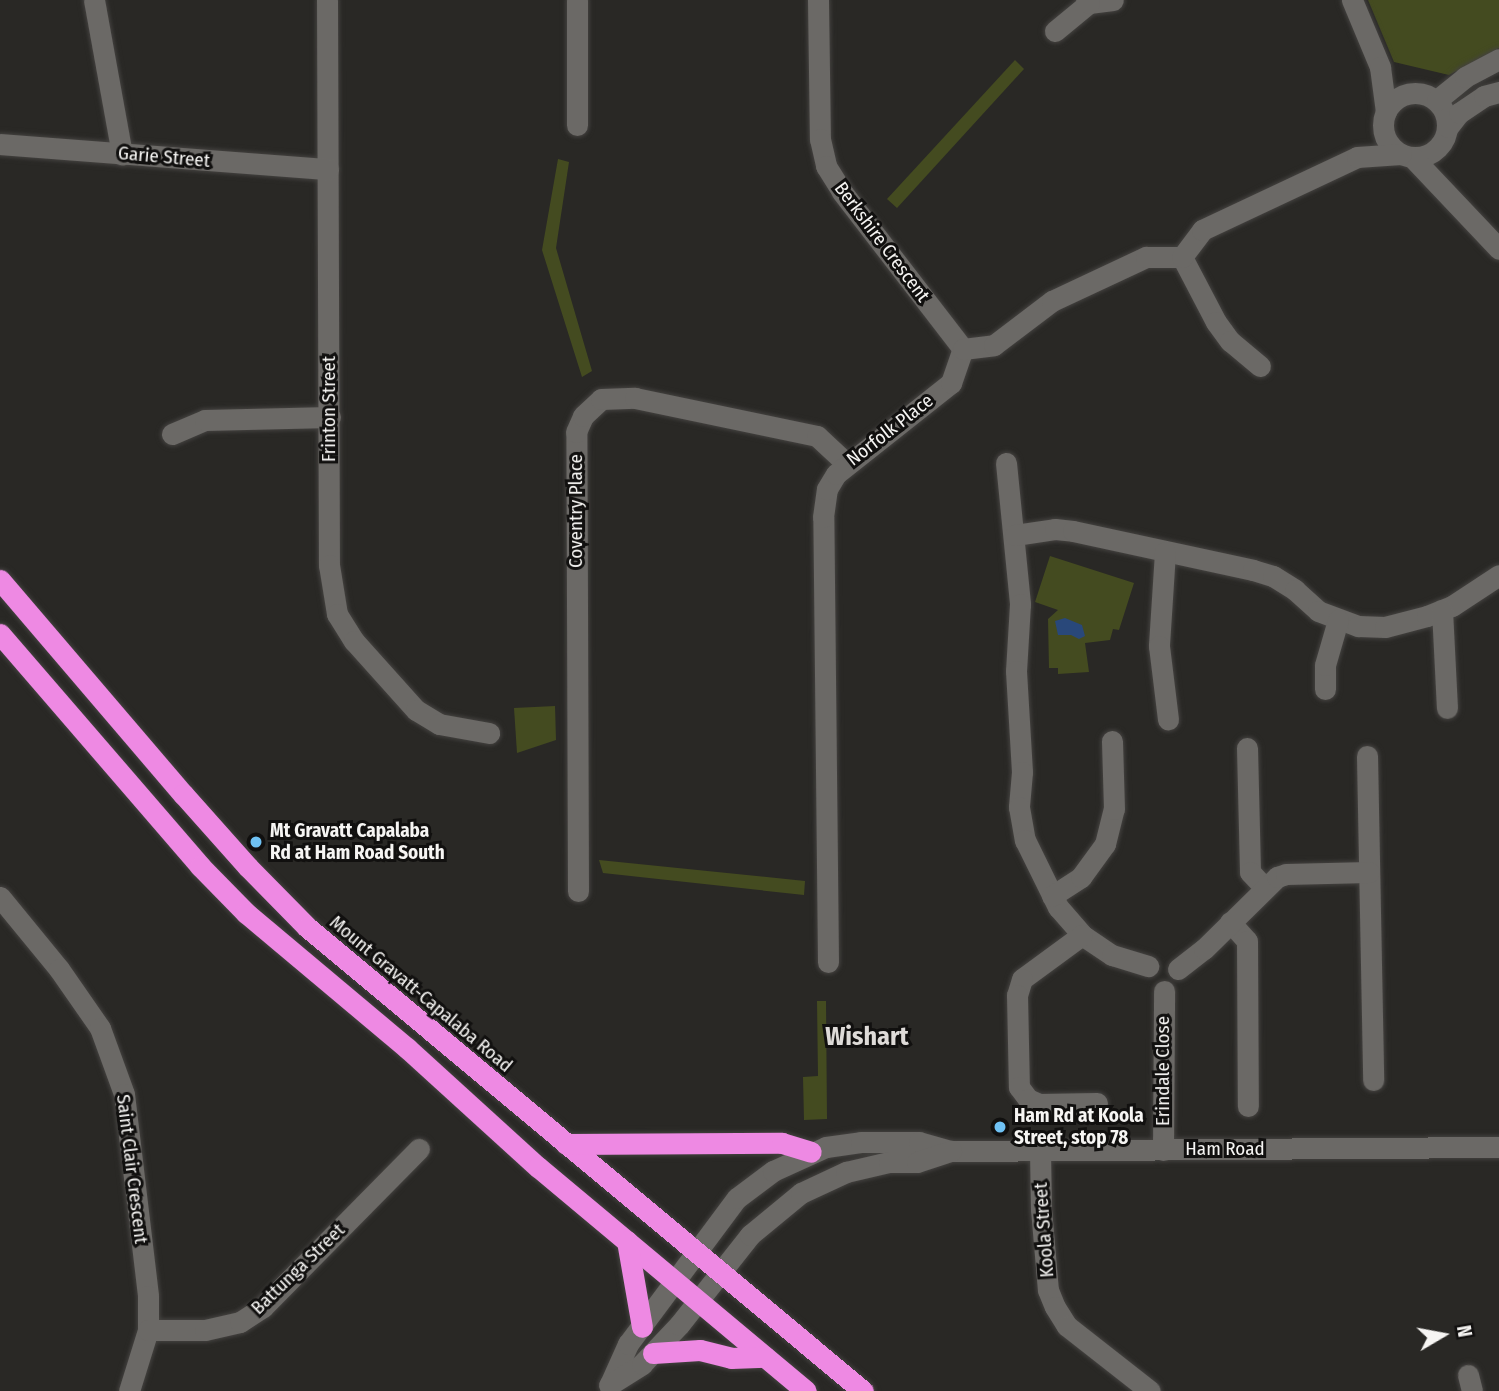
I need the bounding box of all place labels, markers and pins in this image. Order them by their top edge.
place label: Mt Gravatt Capalaba Rd at Ham Road South [270,820,445,864]
marker: Mt Gravatt Capalaba Rd at Ham Road South [248,834,264,850]
place label: Ham Rd at Koola Street, stop 78 [1014,1105,1144,1149]
marker: Ham Rd at Koola Street, stop 78 [992,1119,1008,1135]

